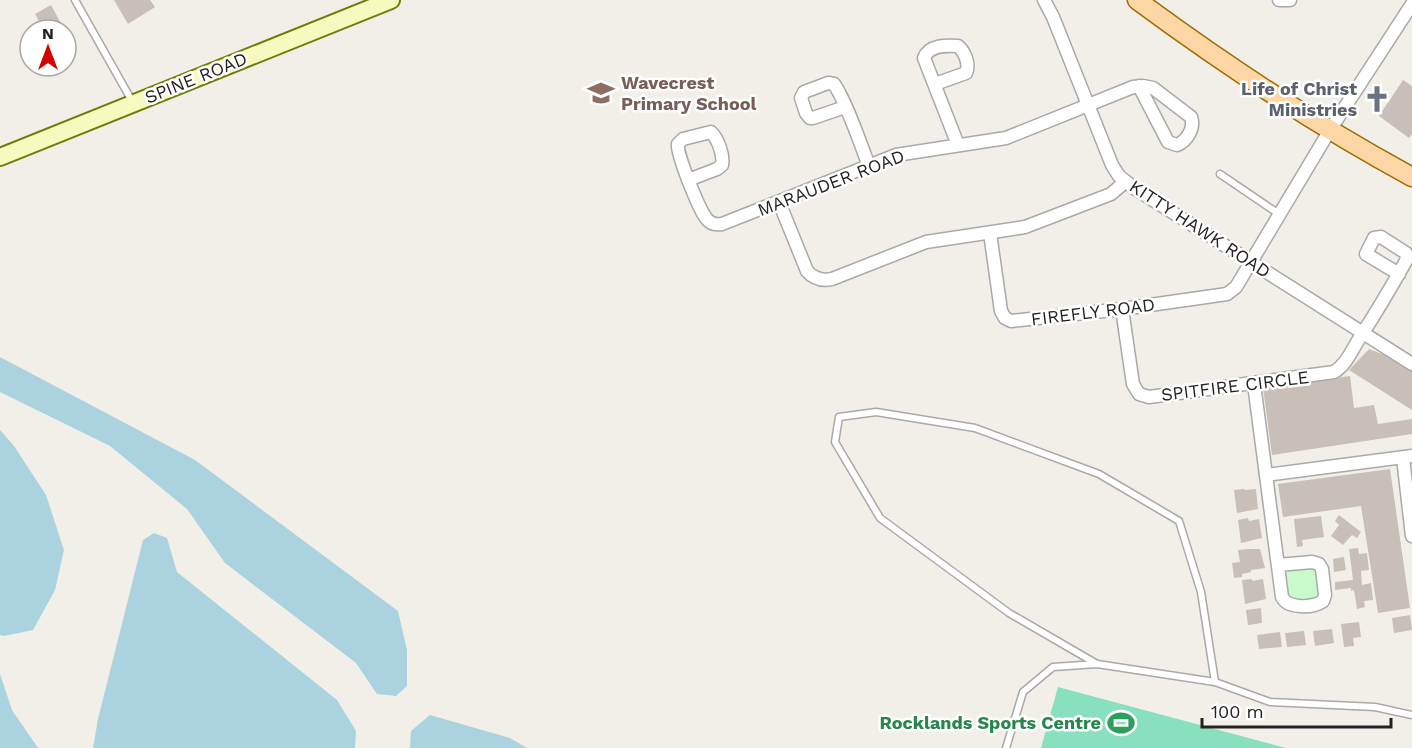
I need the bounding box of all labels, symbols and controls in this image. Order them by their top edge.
north arrow [18,18,78,78]
text: N [42,24,54,43]
street label: SPINE ROAD [142,47,250,108]
place label: Wavecrest Primary School [621,72,757,114]
school or university icon: Wavecrest Primary School [586,78,616,108]
place label: Life of Christ Ministries [1241,78,1357,120]
church icon: Life of Christ Ministries [1362,84,1392,114]
street label: MARAUDER ROAD [754,145,907,220]
street label: KITTY HAWK ROAD [1126,175,1275,282]
street label: FIREFLY ROAD [1030,293,1156,330]
street label: SPITFIRE CIRCLE [1160,366,1310,405]
scale bar [1202,691,1391,729]
text: 100 m [1211,701,1264,722]
sports icon: Rocklands Sports Centre [1106,708,1136,738]
place label: Rocklands Sports Centre [879,712,1101,733]

